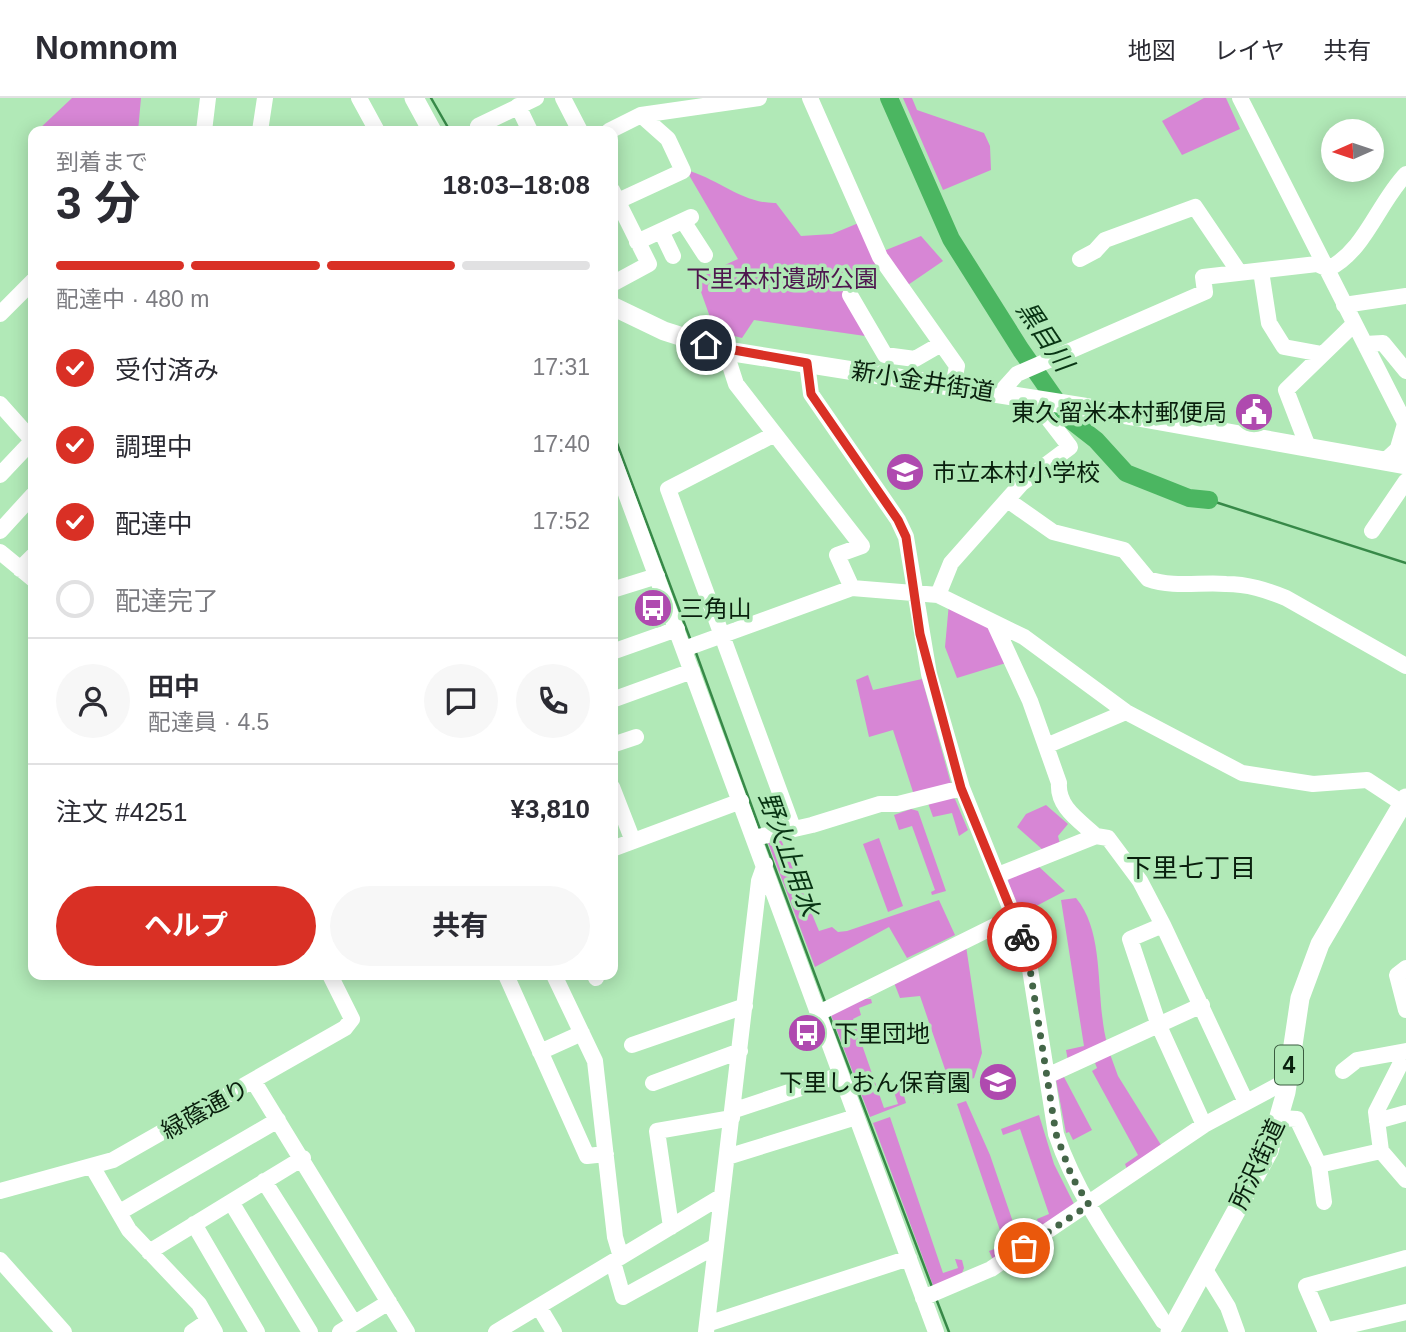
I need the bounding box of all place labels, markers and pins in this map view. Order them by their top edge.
pin [676,315,736,375]
public building icon: 東久留米本村郵便局 [1233,391,1275,433]
place label: 東久留米本村郵便局 [1011,399,1227,426]
school or university icon: 市立本村小学校 [884,451,926,493]
place label: 市立本村小学校 [932,459,1100,486]
bus stop icon: 三角山 [632,587,674,629]
place label: 三角山 [680,595,752,622]
bus stop icon: 下里団地 [786,1012,828,1054]
place label: 下里団地 [834,1020,930,1047]
school or university icon: 下里しおん保育園 [977,1061,1019,1103]
place label: 下里しおん保育園 [779,1069,971,1096]
pin [994,1218,1054,1278]

